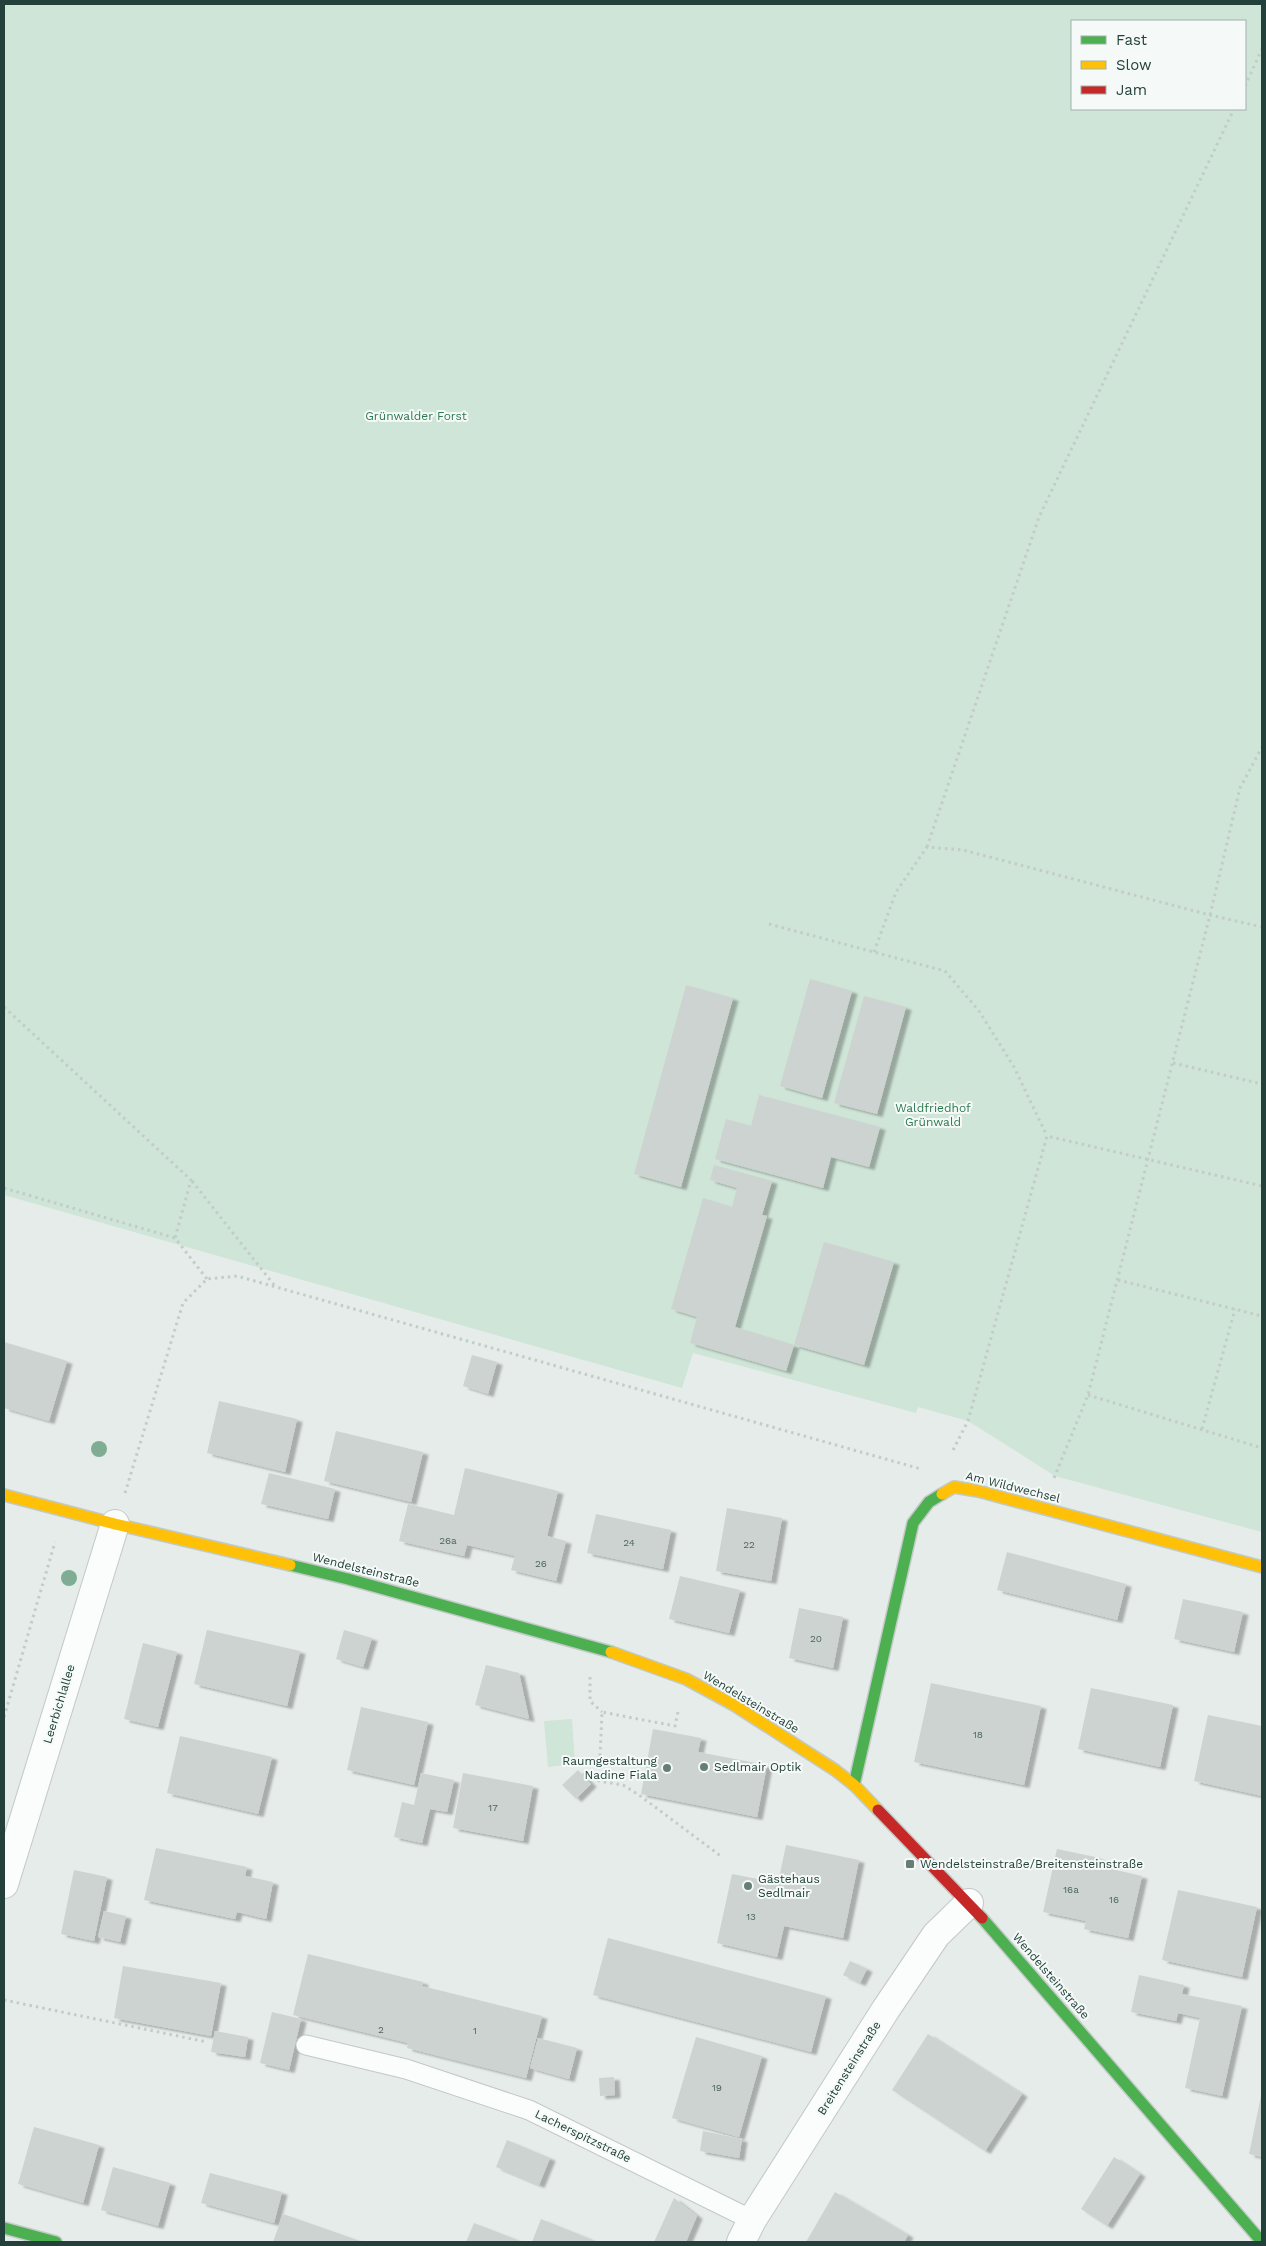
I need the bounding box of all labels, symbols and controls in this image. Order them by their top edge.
legend [1071,20,1246,110]
text: Fast [1116,31,1148,49]
text: Slow [1116,56,1152,74]
text: Jam [1116,81,1147,99]
park label: Grünwalder Forst [365,409,467,423]
park label: Waldfriedhof Grünwald [895,1101,971,1129]
street label: Am Wildwechsel [964,1468,1062,1506]
house number: 26a [439,1535,457,1546]
house number: 24 [623,1537,635,1548]
house number: 22 [743,1539,755,1550]
street label: Wendelsteinstraße [311,1550,421,1590]
house number: 26 [535,1558,547,1569]
house number: 20 [810,1633,822,1644]
street label: Leerbichlallee [40,1663,78,1745]
street label: Wendelsteinstraße [700,1668,802,1736]
house number: 18 [973,1729,983,1740]
place label: Raumgestaltung Nadine Fiala [562,1754,658,1782]
place label: Sedlmair Optik [714,1760,801,1774]
marker: Sedlmair Optik [698,1761,710,1773]
marker: Raumgestaltung Nadine Fiala [661,1762,673,1774]
house number: 17 [488,1802,498,1813]
place label: Wendelsteinstraße/Breitensteinstraße [920,1857,1143,1871]
marker: Wendelsteinstraße/Breitensteinstraße [904,1858,916,1870]
place label: Gästehaus Sedlmair [758,1872,820,1900]
marker: Gästehaus Sedlmair [742,1880,754,1892]
house number: 16a [1063,1884,1079,1895]
house number: 16 [1109,1894,1119,1905]
house number: 13 [746,1911,756,1922]
street label: Wendelsteinstraße [1010,1930,1092,2022]
street label: Breitensteinstraße [814,2018,884,2118]
house number: 2 [378,2024,384,2035]
house number: 1 [473,2025,477,2036]
house number: 19 [712,2082,722,2093]
street label: Lacherspitzstraße [533,2107,633,2165]

